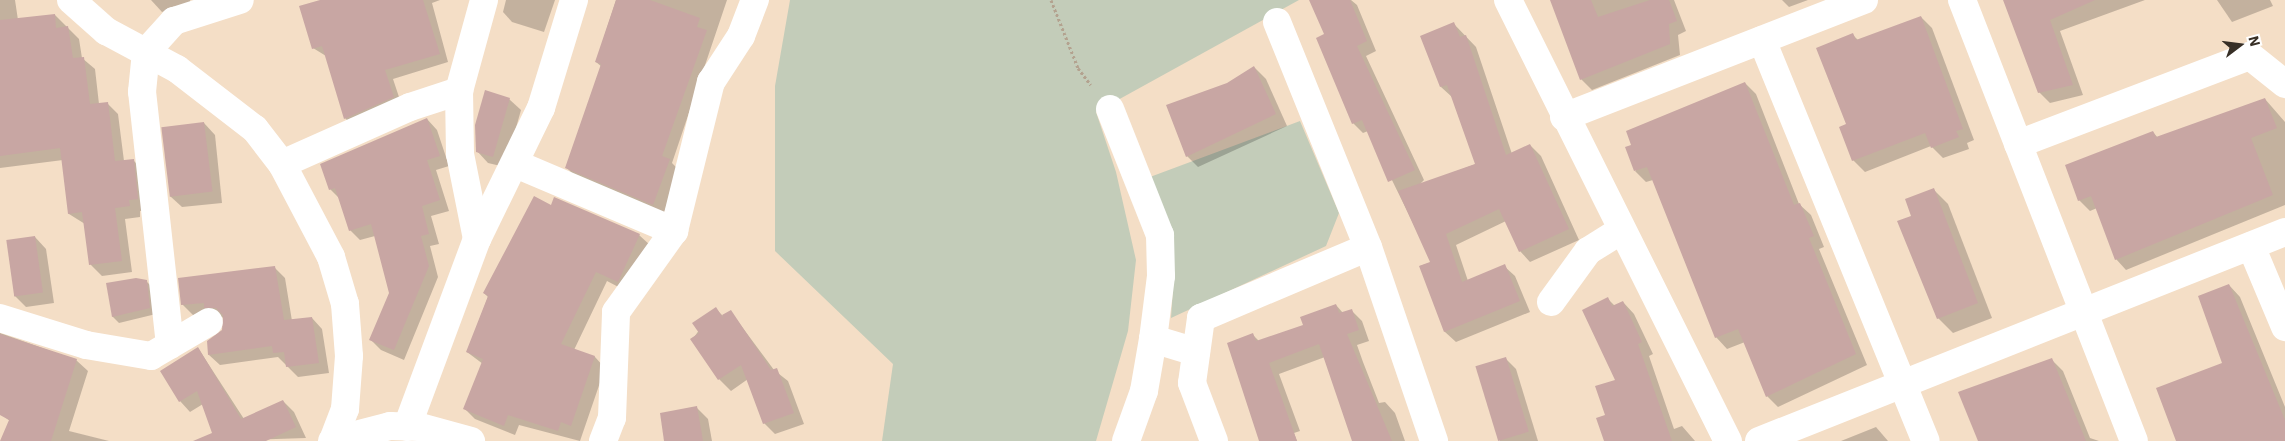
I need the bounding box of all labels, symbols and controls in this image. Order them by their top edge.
north arrow [2215,20,2265,70]
text: N [2244,34,2264,48]

